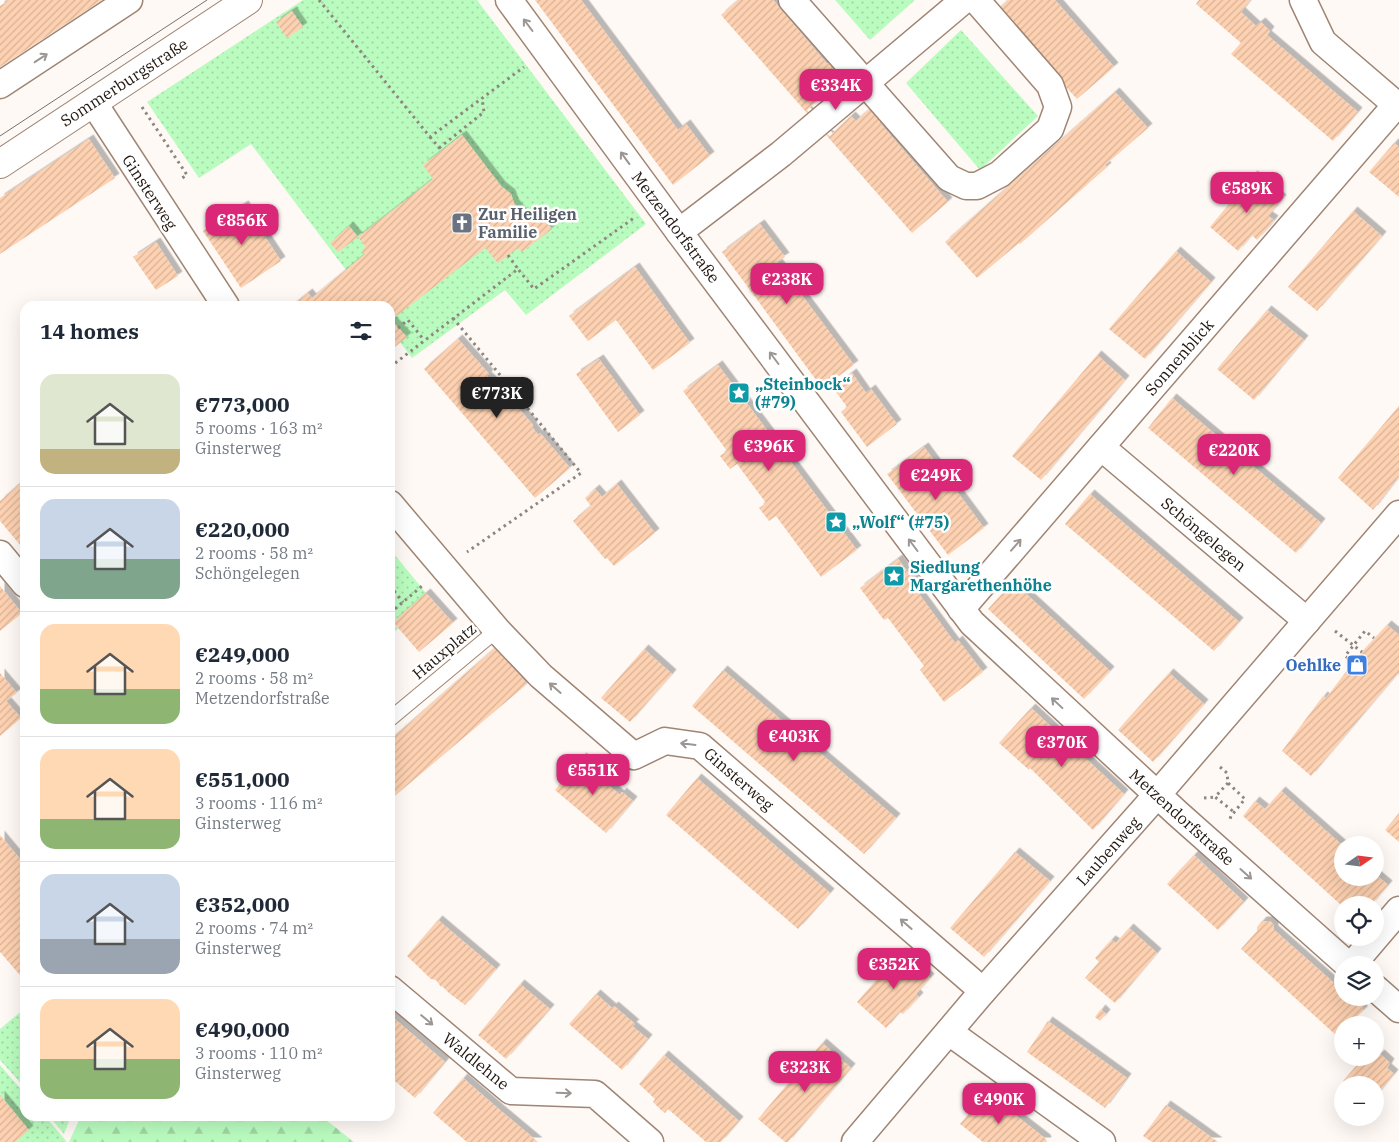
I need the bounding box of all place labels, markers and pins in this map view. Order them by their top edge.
pin: €334K [801,68,871,111]
pin: €589K [1212,172,1282,214]
pin: €856K [207,204,277,246]
place label: Zur Heiligen Familie [478,204,577,242]
church icon: Zur Heiligen Familie [450,211,474,235]
pin: €238K [752,262,822,305]
place label: „Steinbock“ (#79) [755,374,851,412]
pin: €773K [462,376,532,419]
place icon: „Steinbock“ (#79) [727,381,751,405]
pin: €396K [734,430,804,472]
pin: €220K [1199,434,1269,476]
pin: €249K [901,458,971,501]
place icon: „Wolf“ (#75) [824,510,848,534]
place label: „Wolf“ (#75) [852,512,950,532]
place label: Siedlung Margarethenhöhe [910,557,1052,595]
place icon: Siedlung Margarethenhöhe [882,564,906,588]
shop icon: Oehlke [1345,653,1369,677]
place label: Oehlke [1285,655,1341,675]
pin: €403K [759,720,829,762]
pin: €370K [1027,726,1097,768]
pin: €551K [558,754,628,796]
pin: €352K [859,948,929,990]
pin: €323K [770,1050,840,1093]
pin: €490K [964,1082,1034,1125]

